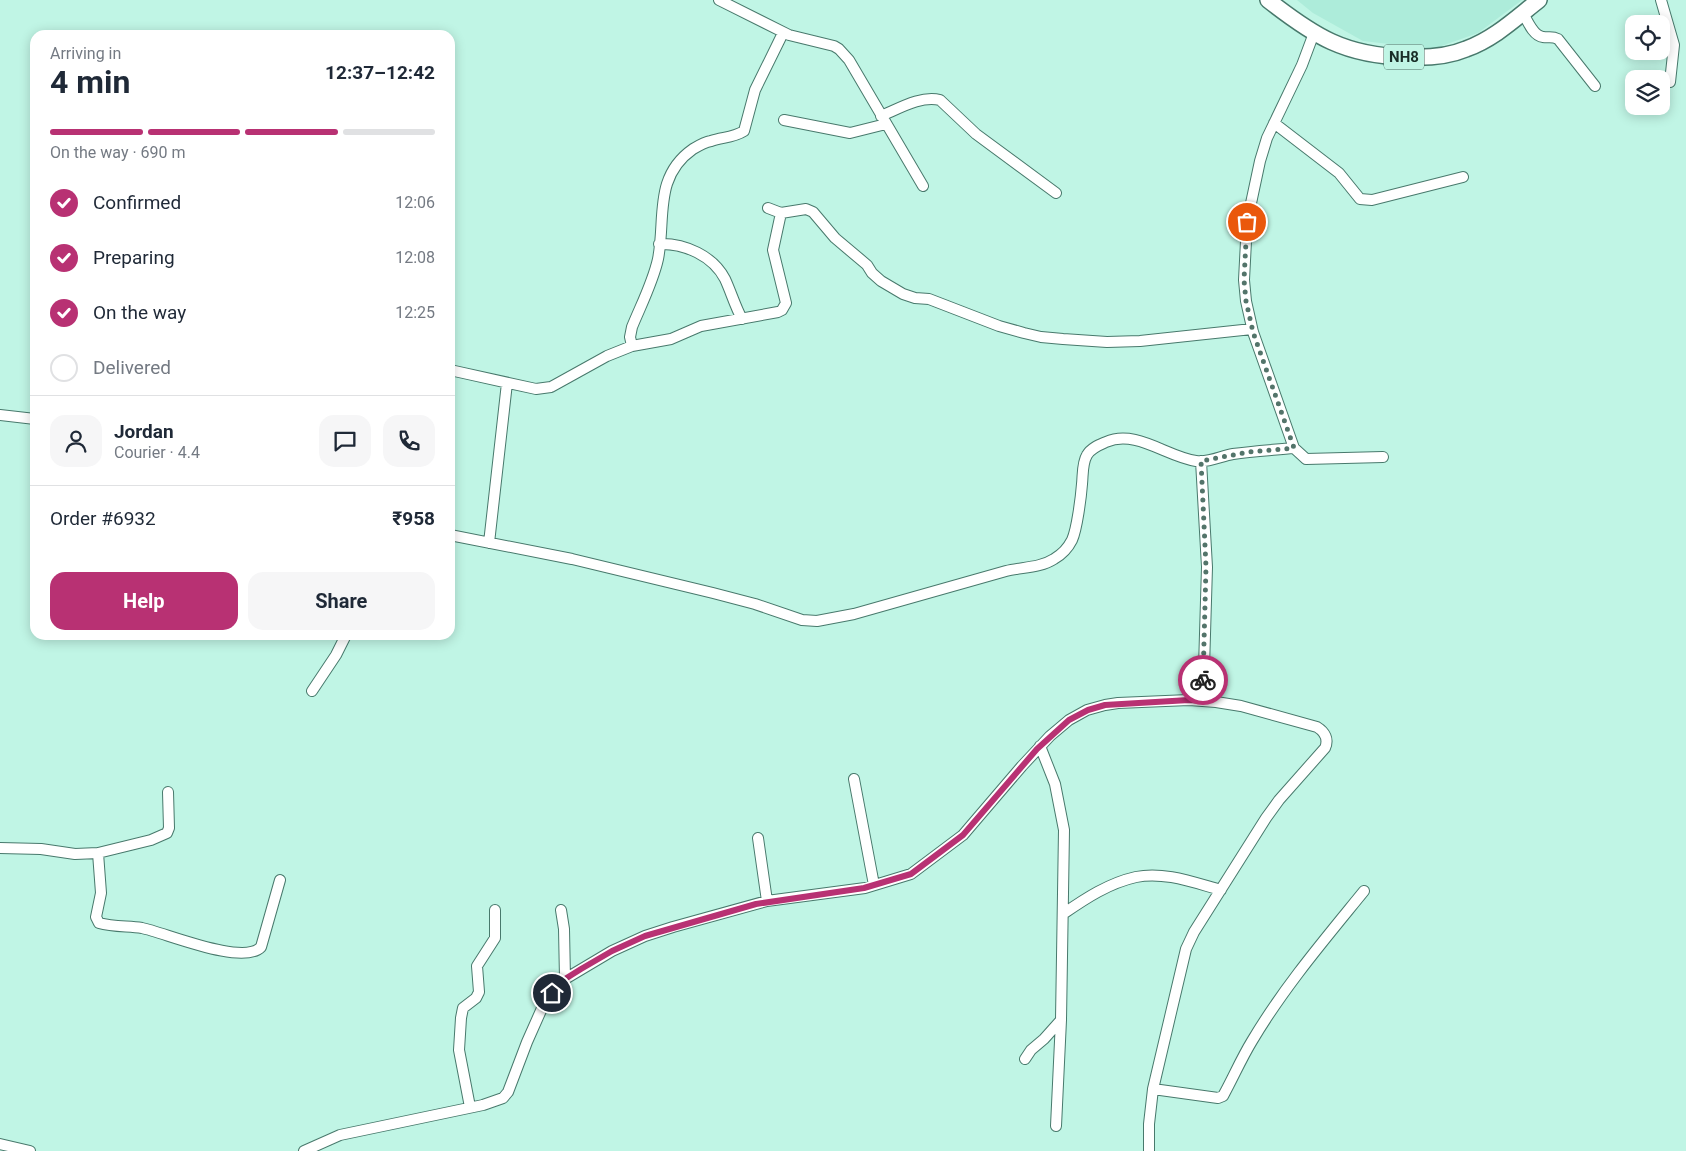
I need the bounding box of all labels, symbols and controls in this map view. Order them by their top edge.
map controls [1625,15,1670,115]
button: locate [1625,15,1670,60]
text: Arriving in [50,44,121,63]
road number: NH8 [1384,44,1424,70]
text: 12:37–12:42 [325,61,435,84]
text: 4 min [50,63,130,101]
button: layers [1625,70,1670,115]
text: On the way · 690 m [50,143,186,162]
icon: check [50,189,78,217]
text: Confirmed [93,191,181,214]
text: 12:06 [395,193,435,212]
pin [1226,201,1268,243]
icon: bag [1233,208,1261,236]
icon: check [50,244,78,272]
text: Preparing [93,246,175,269]
text: 12:08 [395,248,435,267]
icon: check [50,299,78,327]
text: On the way [93,301,186,324]
text: 12:25 [395,303,435,322]
text: Delivered [93,356,171,379]
button: person [50,415,102,467]
button: chat [319,415,371,467]
button: phone [383,415,435,467]
text: Jordan [114,420,174,443]
text: Courier · 4.4 [114,443,200,462]
text: Order #6932 [50,507,156,530]
text: ₹958 [392,507,435,530]
button: Help [50,572,238,630]
button: Share [248,572,435,630]
courier [1178,655,1228,705]
icon: bike [1189,666,1217,694]
pin [531,972,573,1014]
icon: home [538,979,566,1007]

